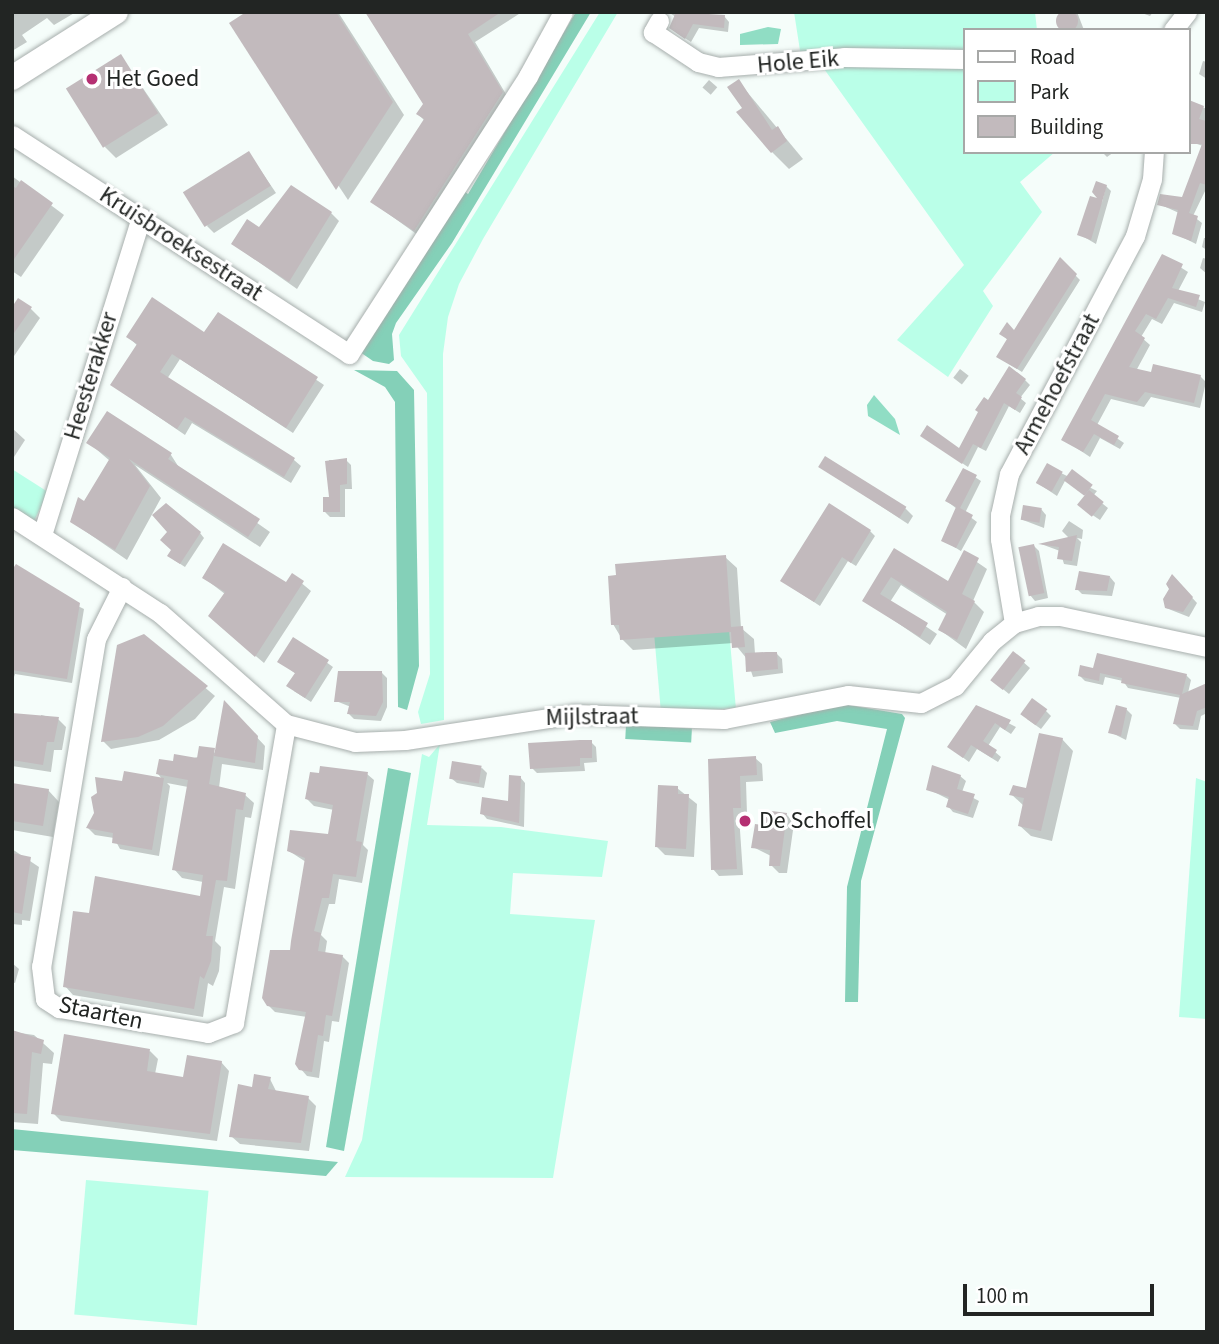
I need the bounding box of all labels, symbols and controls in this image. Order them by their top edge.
legend [964,28,1191,154]
text: Road [1030,42,1075,72]
street label: Hole Eik [756,44,840,80]
place label: Het Goed [106,65,199,93]
marker: Het Goed [84,71,100,87]
text: Park [1030,77,1069,107]
text: Building [1030,112,1103,142]
street label: Kruisbroeksestraat [94,181,268,307]
street label: Heesterakker [58,309,124,443]
street label: Armehoefstraat [1008,309,1106,459]
street label: Mijlstraat [545,702,639,732]
place label: De Schoffel [759,807,872,835]
marker: De Schoffel [737,813,753,829]
street label: Staarten [56,990,146,1036]
scale bar [967,1270,1158,1314]
text: 100 m [976,1281,1029,1311]

